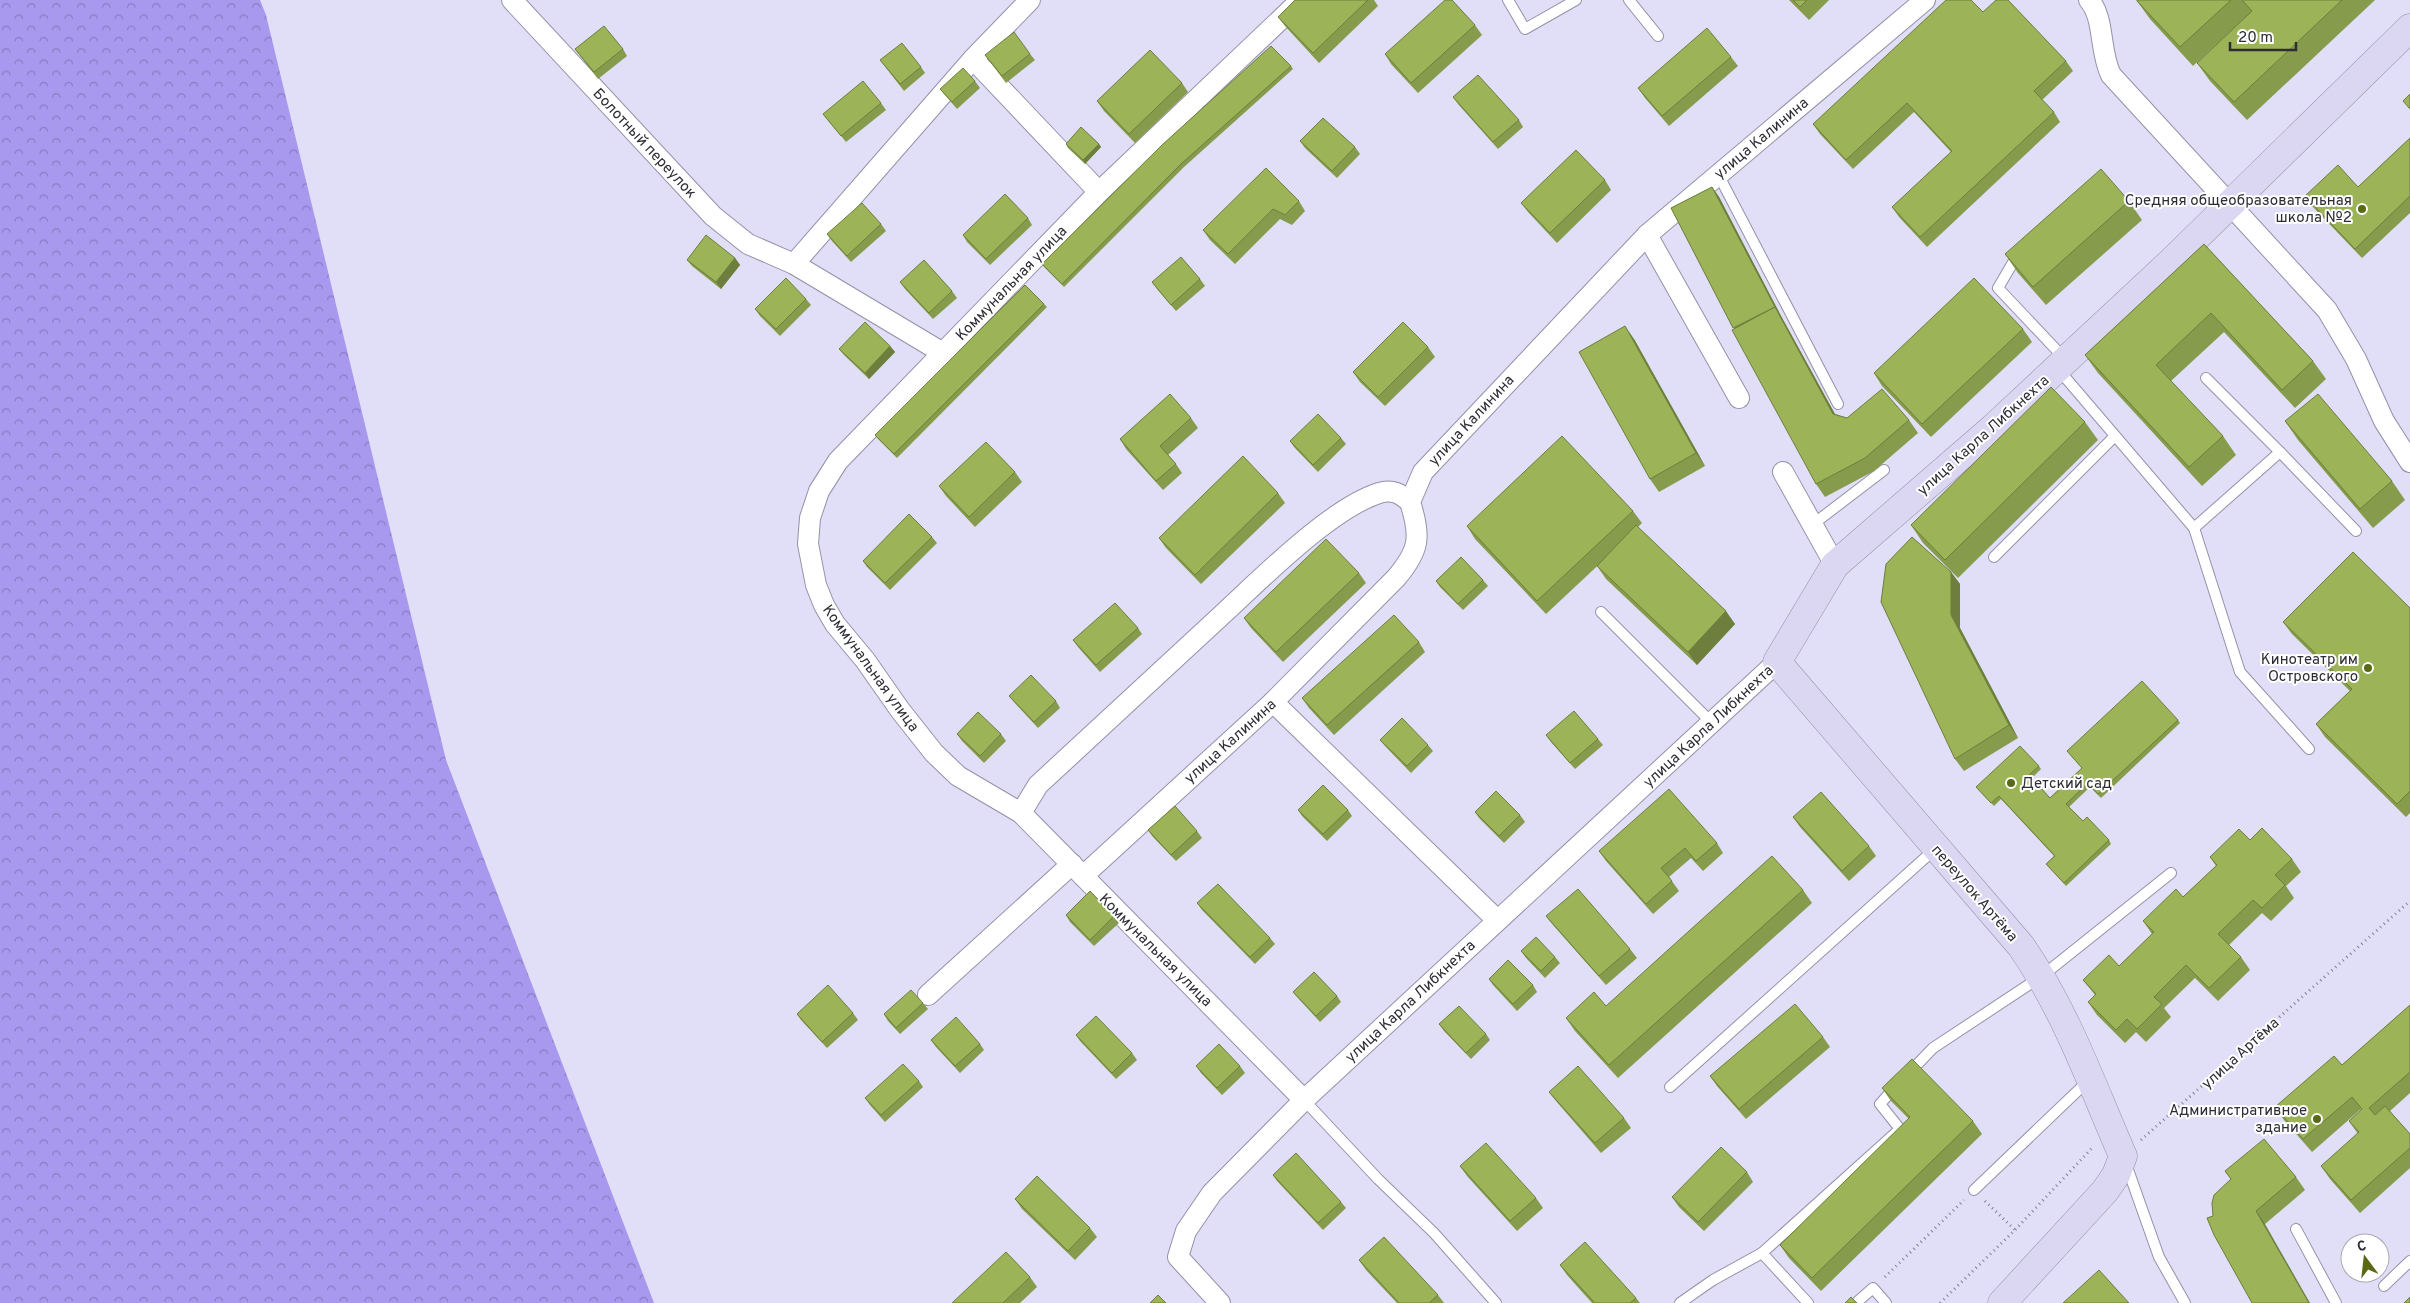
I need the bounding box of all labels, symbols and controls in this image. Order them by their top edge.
scale bar [2230,20,2296,52]
text: 20 m [2238,29,2273,48]
street label: Болотный переулок [588,85,700,203]
street label: улица Калинина [1711,94,1813,184]
place label: Средняя общеобразовательная школа №2 [2125,192,2352,228]
marker: Средняя общеобразовательная школа №2 [2356,203,2368,215]
street label: Коммунальная улица [952,223,1072,345]
street label: улица Калинина [1425,372,1519,470]
street label: улица Карла Либкнехта [1914,372,2054,500]
street label: Коммунальная улица [817,602,922,736]
place label: Кинотеатр им Островского [2261,651,2358,687]
street label: улица Карла Либкнехта [1640,662,1778,792]
marker: Кинотеатр им Островского [2362,662,2374,674]
street label: улица Калинина [1181,696,1281,788]
place label: Детский сад [2021,775,2112,794]
marker: Детский сад [2005,777,2017,789]
street label: переулок Артёма [1927,842,2021,946]
street label: Коммунальная улица [1094,890,1216,1012]
street label: улица Карла Либкнехта [1342,937,1480,1067]
street label: улица Артёма [2198,1014,2284,1094]
place label: Административное здание [2169,1102,2307,1138]
marker: Административное здание [2311,1113,2323,1125]
north arrow [2340,1233,2390,1283]
text: С [2355,1238,2369,1256]

